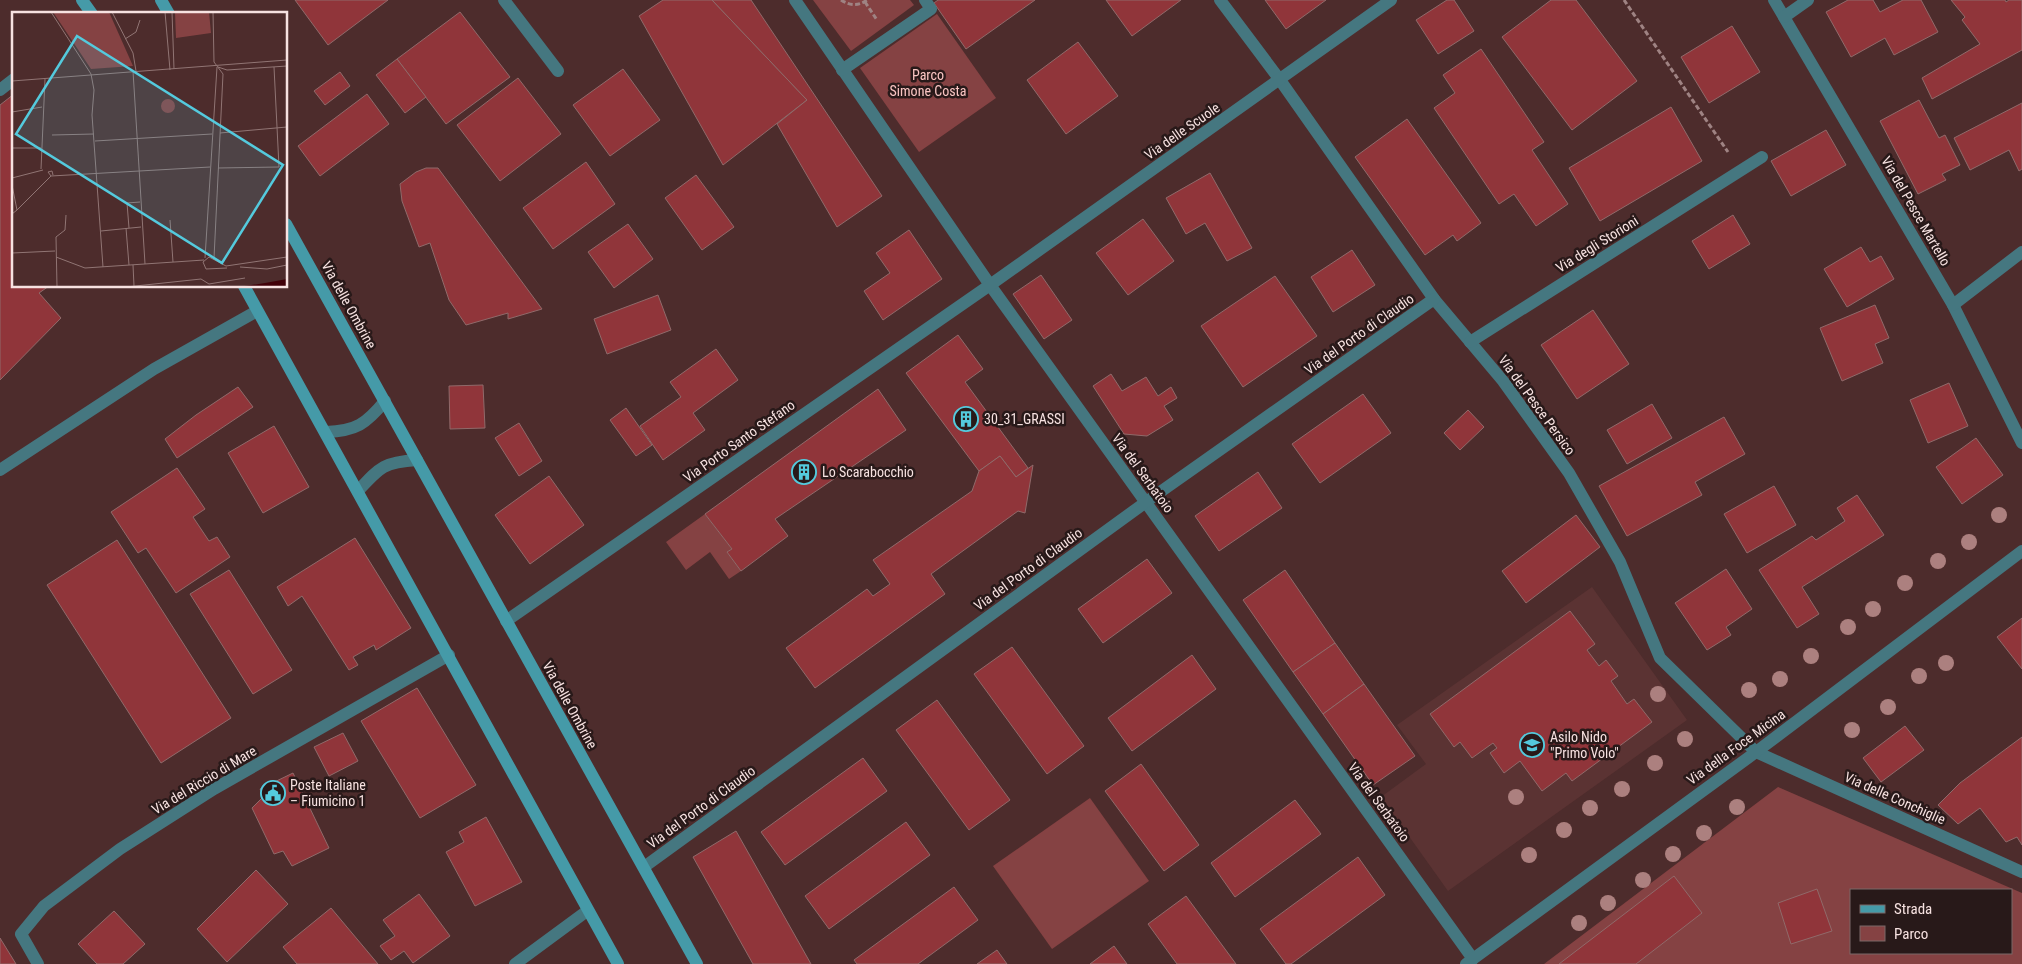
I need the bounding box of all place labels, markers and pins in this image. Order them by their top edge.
building icon: 30_31_GRASSI [953,406,979,432]
place label: 30_31_GRASSI [984,411,1065,427]
building icon: Lo Scarabocchio [791,459,817,485]
place label: Lo Scarabocchio [822,464,914,480]
place label: Asilo Nido "Primo Volo" [1550,729,1619,761]
school or university icon: Asilo Nido "Primo Volo" [1519,732,1545,758]
place label: Poste Italiane – Fiumicino 1 [290,777,366,809]
public building icon: Poste Italiane – Fiumicino 1 [260,780,286,806]

